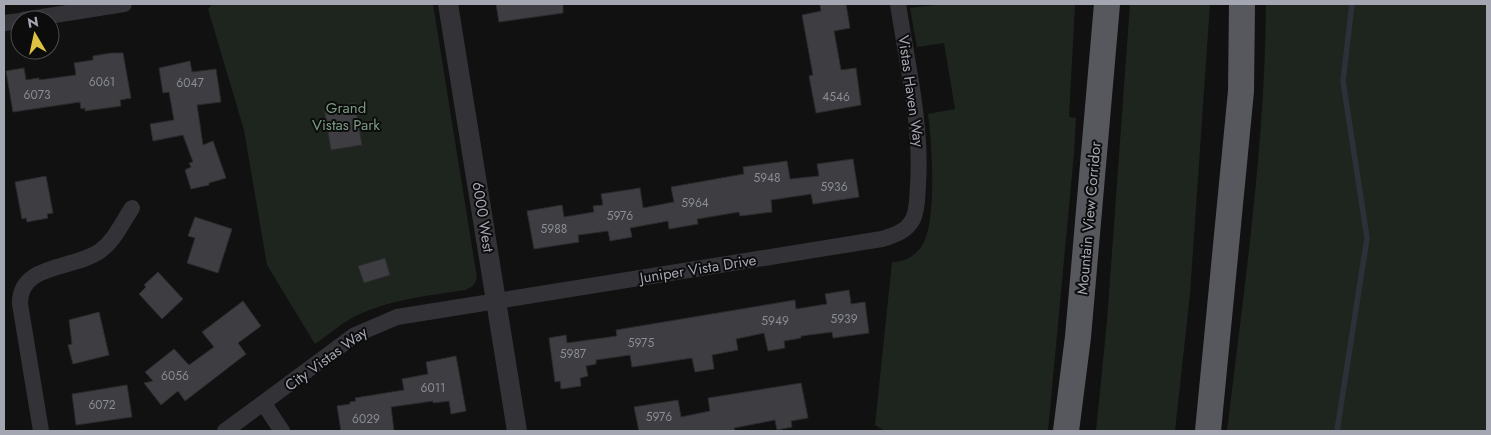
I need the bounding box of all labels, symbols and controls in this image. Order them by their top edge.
north arrow [10,10,60,60]
text: N [26,11,40,33]
street label: Vistas Haven Way [892,34,930,149]
house number: 6061 [89,73,115,91]
house number: 6047 [176,74,204,92]
house number: 6073 [24,86,51,104]
house number: 4546 [822,88,850,106]
park label: Grand Vistas Park [312,97,380,136]
street label: Mountain View Corridor [1071,140,1107,296]
house number: 5948 [753,169,781,187]
house number: 5936 [820,178,848,196]
street label: 6000 West [467,180,499,254]
house number: 5964 [681,194,709,212]
house number: 5976 [607,207,633,225]
house number: 5988 [541,220,567,238]
street label: Juniper Vista Drive [636,249,758,289]
house number: 5939 [830,310,858,328]
house number: 5949 [761,312,789,330]
street label: City Vistas Way [280,321,372,396]
house number: 5975 [628,334,654,352]
house number: 5987 [560,345,587,363]
house number: 6056 [161,367,189,385]
house number: 6011 [421,379,445,397]
house number: 6072 [88,396,116,414]
house number: 5976 [646,408,672,426]
house number: 6029 [352,410,380,428]

